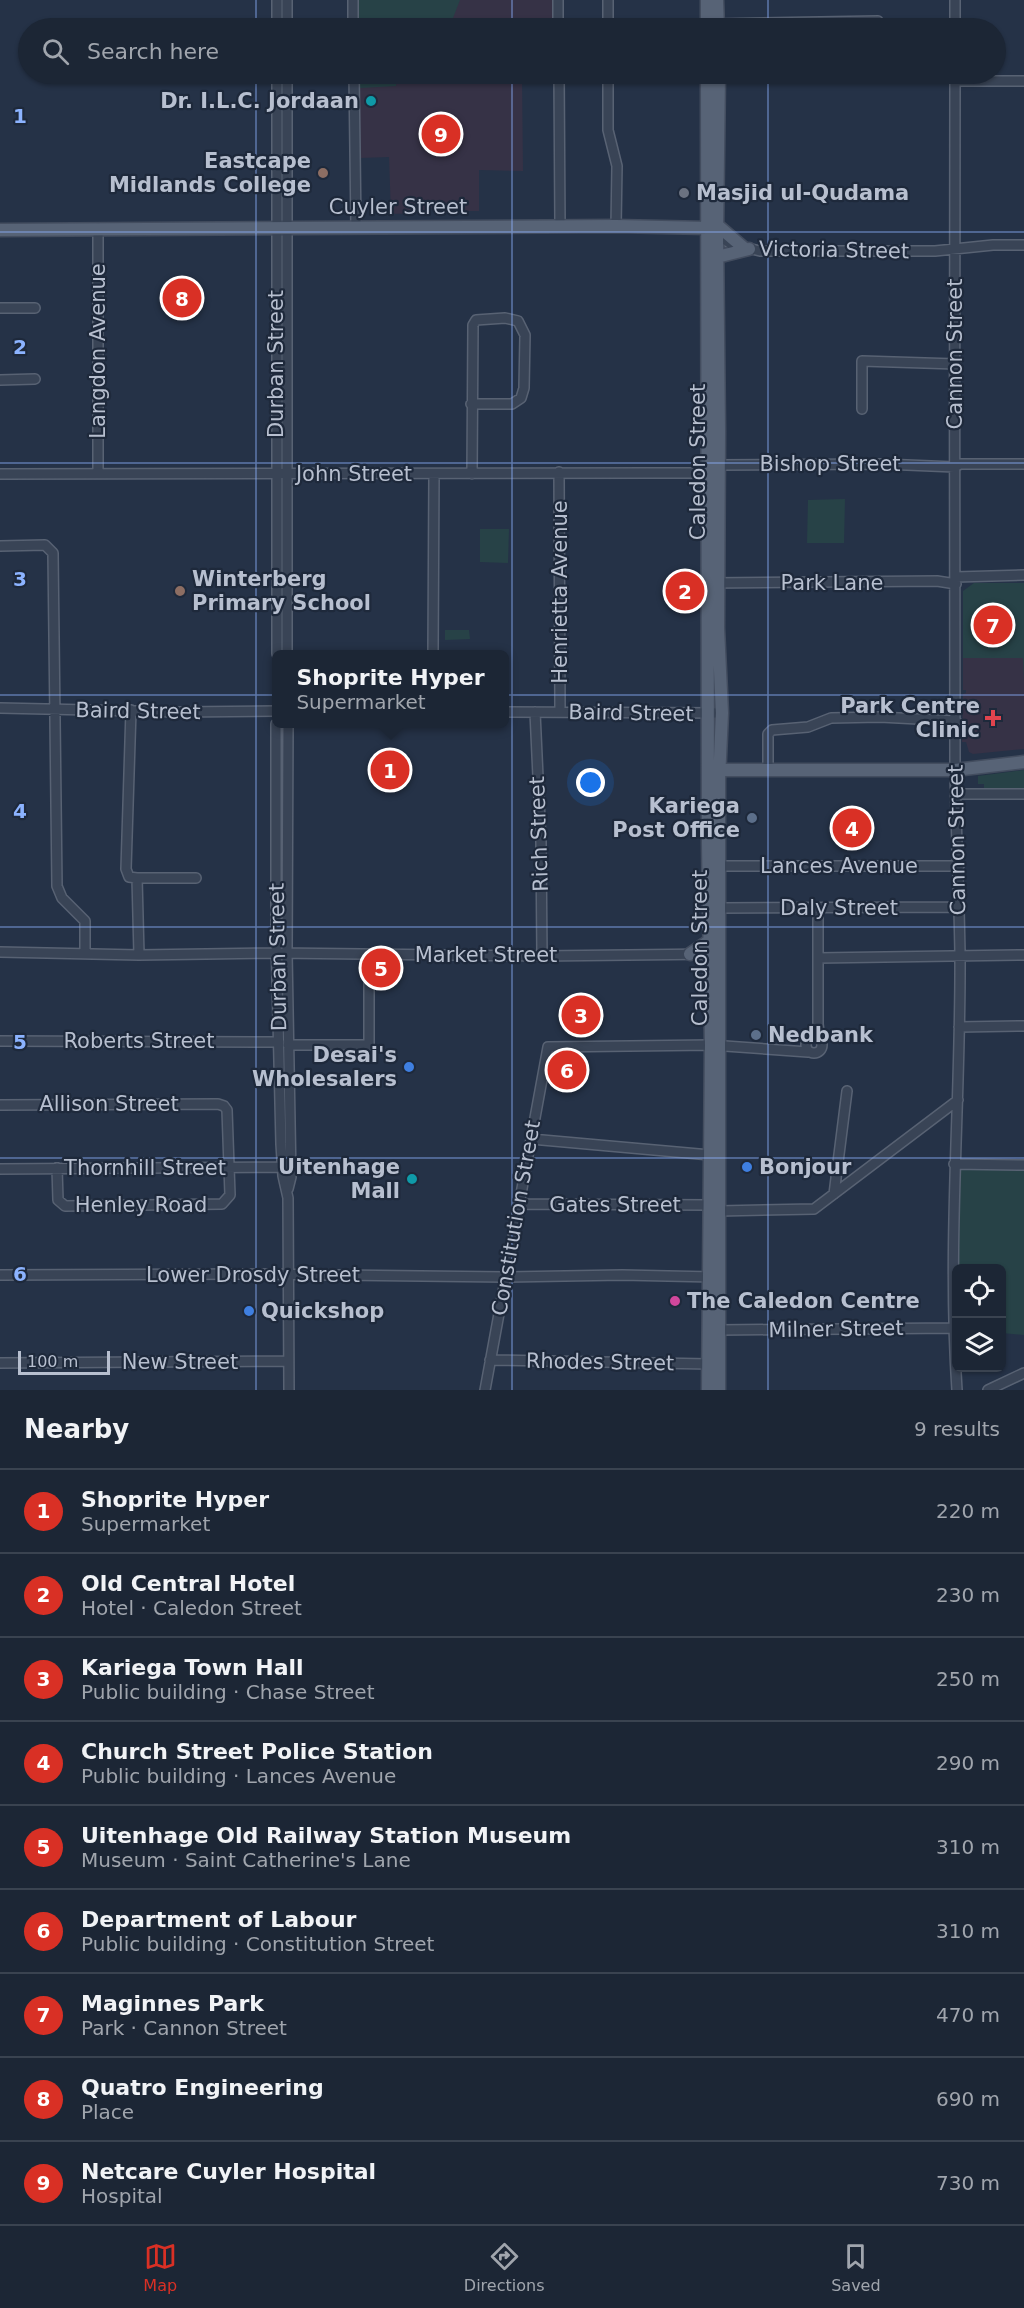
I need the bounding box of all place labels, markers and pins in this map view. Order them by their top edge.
place label: Dr. I.L.C. Jordaan [160,89,359,113]
marker: Dr. I.L.C. Jordaan [364,94,378,108]
pin: 9 [422,112,460,156]
place label: Eastcape Midlands College [109,149,311,197]
marker: Eastcape Midlands College [316,166,330,180]
place label: Masjid ul-Qudama [696,181,909,205]
marker: Masjid ul-Qudama [677,186,691,200]
pin: 8 [162,276,201,320]
place label: Winterberg Primary School [192,567,371,615]
pin: 2 [666,568,704,614]
marker: Winterberg Primary School [173,584,187,598]
pin: 7 [974,602,1012,648]
place label: Park Centre Clinic [840,694,980,742]
marker: Park Centre Clinic [984,709,1002,727]
pin: 1 [370,748,410,792]
place label: Kariega Post Office [612,794,740,842]
pin: 4 [832,806,872,850]
marker: Kariega Post Office [745,811,759,825]
pin: 5 [362,946,400,990]
pin: 3 [562,992,600,1038]
place label: Nedbank [768,1023,874,1047]
marker: Nedbank [749,1028,763,1042]
place label: Desai's Wholesalers [252,1043,397,1091]
pin: 6 [548,1048,586,1092]
marker: Desai's Wholesalers [402,1060,416,1074]
place label: Uitenhage Mall [278,1155,400,1203]
place label: Bonjour [759,1155,852,1179]
marker: Bonjour [740,1160,754,1174]
marker: Uitenhage Mall [405,1172,419,1186]
place label: The Caledon Centre [687,1289,920,1313]
marker: The Caledon Centre [668,1294,682,1308]
place label: Quickshop [261,1299,384,1323]
marker: Quickshop [242,1304,256,1318]

